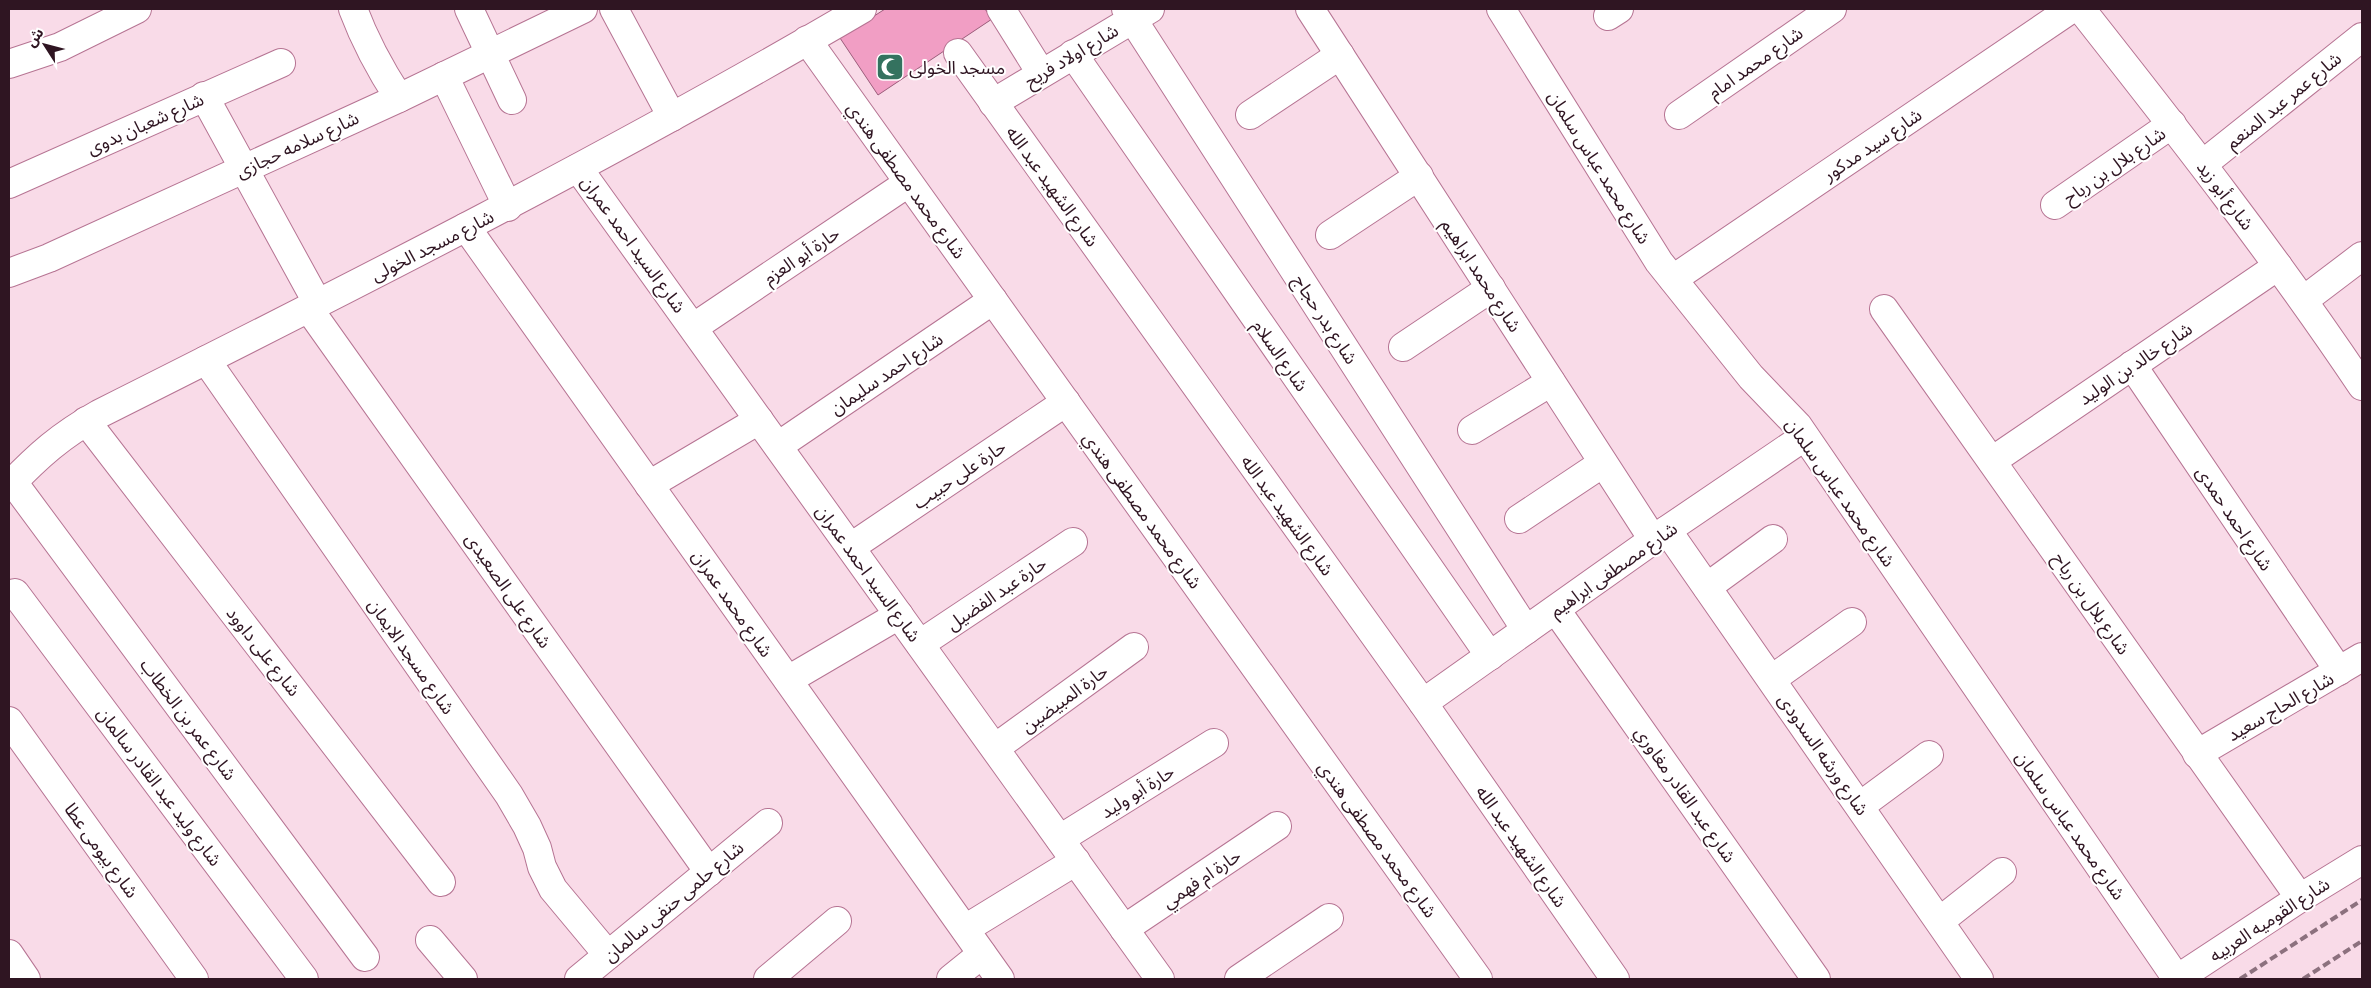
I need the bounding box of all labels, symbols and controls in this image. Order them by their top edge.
street label: شارع اولاد فريح [1020,18,1124,95]
north arrow [20,20,70,70]
street label: شارع محمد امام [1703,21,1809,106]
text: ش [22,24,47,50]
street label: شارع عمر عبد المنعم [2221,47,2348,156]
mosque icon: مسجد الخولى [875,52,905,82]
place label: مسجد الخولى [909,56,1005,79]
street label: شارع محمد عباس سلمان [1541,86,1656,250]
street label: شارع شعبان بدوى [83,87,209,162]
street label: شارع محمد مصطفى هندي [840,97,971,265]
street label: شارع سيد مدكور [1818,103,1928,189]
street label: شارع سلامه حجازى [232,106,364,186]
street label: شارع الشهيد عبد الله [999,121,1104,253]
street label: شارع بلال بن رباح [2059,122,2172,212]
street label: شارع أبو زيد [2190,156,2259,236]
street label: شارع السيد احمد عمران [574,171,691,319]
street label: شارع مسجد الخولى [367,205,499,289]
street label: شارع محمد ابراهيم [1434,214,1527,338]
street label: حارة أبو العزم [759,221,846,292]
street label: شارع بدر حجاج [1286,270,1363,370]
street label: شارع السلام [1245,315,1314,397]
street label: شارع خالد بن الوليد [2074,317,2198,412]
street label: شارع احمد سليمان [825,327,949,422]
street label: شارع محمد عباس سلمان [1778,413,1901,573]
street label: شارع محمد مصطفى هندي [1076,427,1207,595]
street label: حارة على حبيب [908,435,1010,514]
street label: شارع الشهيد عبد الله [1234,450,1339,582]
street label: شارع احمد حمدى [2189,462,2278,577]
street label: شارع السيد احمد عمران [809,500,926,648]
street label: شارع مصطفى ابراهيم [1545,517,1683,625]
street label: شارع على الصعيدى [458,528,557,654]
street label: شارع محمد عمران [685,545,778,663]
street label: شارع بلال بن رباح [2045,548,2135,661]
street label: حارة عبد الفضيل [942,551,1051,635]
street label: شارع مسجد الايمان [361,594,460,720]
street label: شارع على داوود [219,602,306,703]
street label: شارع عمر بن الخطاب [133,654,242,787]
street label: حارة المبيضين [1016,659,1112,738]
street label: شارع الحاج سعيد [2223,667,2339,749]
street label: شارع ورشه السدودى [1771,689,1874,821]
street label: شارع وليد عبد القادر سالمان [90,702,227,872]
street label: شارع عبد القادر مغاوري [1627,722,1741,869]
street label: شارع محمد عباس سلمان [2008,746,2131,906]
street label: شارع محمد مصطفى هندي [1311,756,1442,924]
street label: حارة أبو وليد [1096,760,1178,823]
street label: شارع الشهيد عبد الله [1469,781,1572,913]
street label: شارع بيومى عطا [57,798,144,904]
street label: شارع حلمى حنفى سالمان [598,836,750,969]
street label: حارة ام فهمي [1158,844,1247,916]
street label: شارع القوميه العربيه [2205,872,2335,969]

